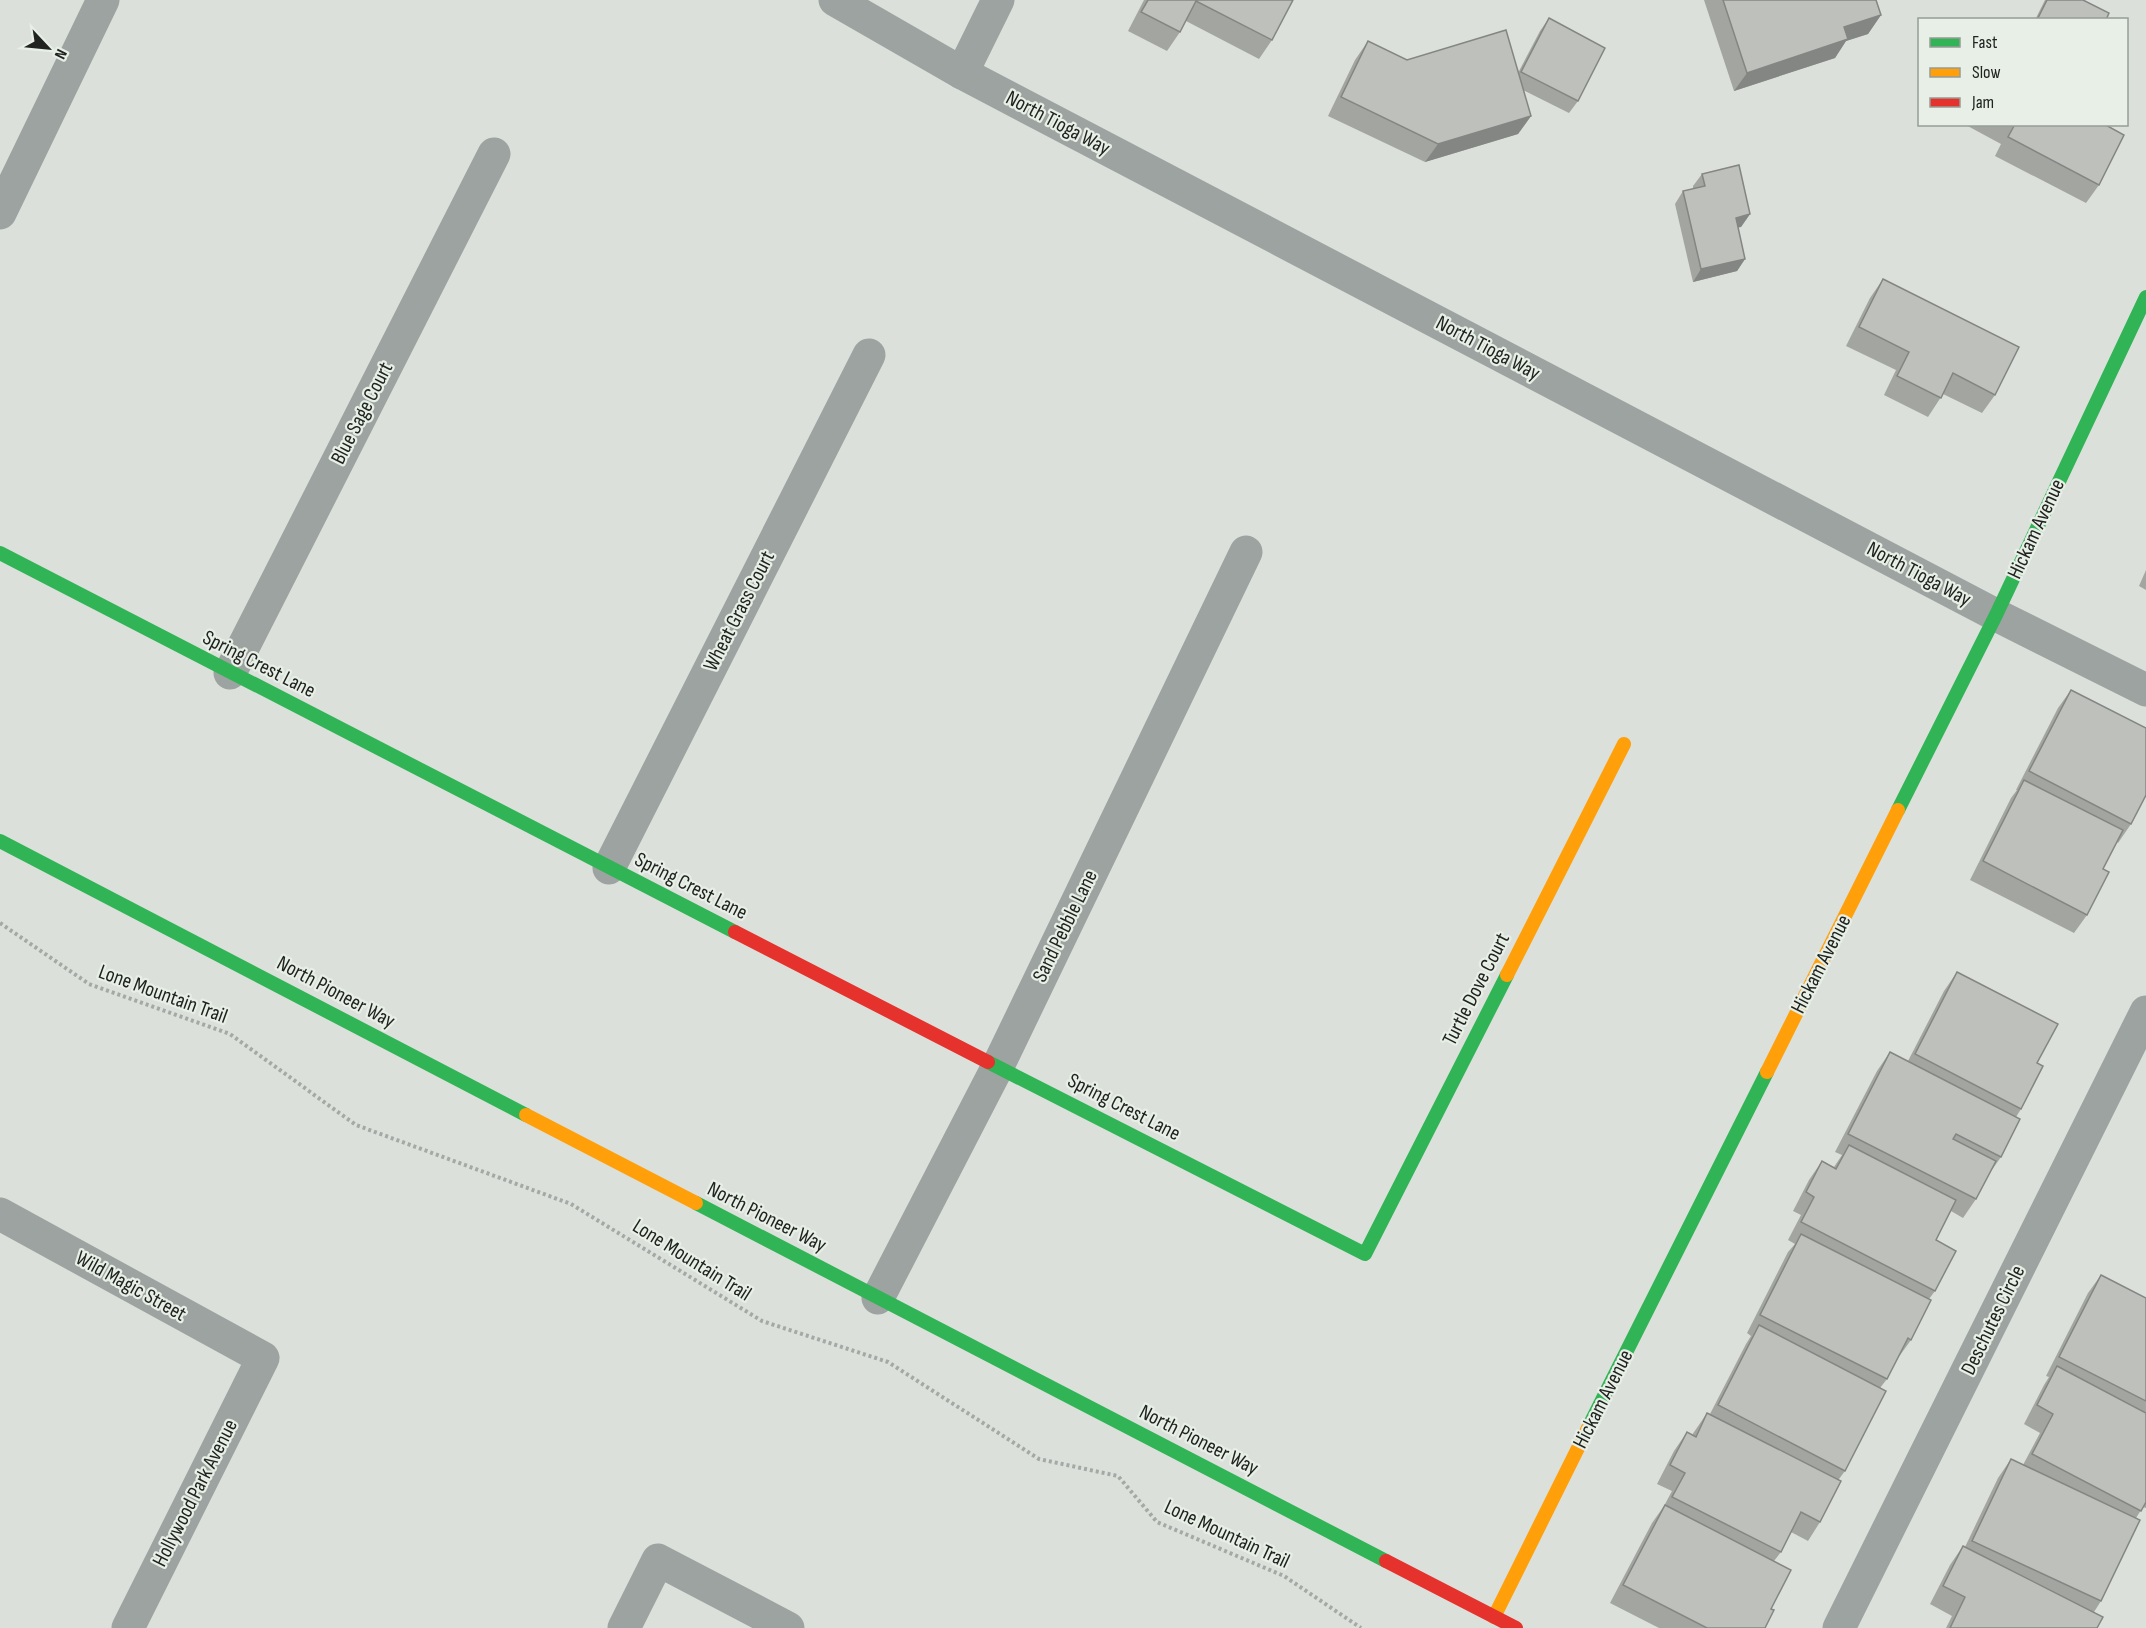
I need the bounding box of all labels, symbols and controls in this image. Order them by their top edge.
north arrow [18,18,78,78]
legend [1918,18,2128,126]
text: Fast [1972,32,1998,53]
text: N [50,46,71,62]
text: Slow [1972,62,2001,83]
street label: North Tioga Way [1002,85,1114,161]
text: Jam [1971,92,1994,113]
street label: North Tioga Way [1432,310,1544,386]
street label: Blue Sage Court [326,358,398,468]
street label: Hickam Avenue [2002,475,2070,583]
street label: North Tioga Way [1863,536,1975,612]
street label: Wheat Grass Court [698,547,780,675]
street label: Spring Crest Lane [198,625,320,703]
street label: Spring Crest Lane [630,847,752,925]
street label: Sand Pebble Lane [1027,866,1103,986]
street label: Hickam Avenue [1786,911,1856,1017]
street label: Turtle Dove Court [1437,929,1515,1049]
street label: North Pioneer Way [273,950,399,1034]
street label: Lone Mountain Trail [95,959,231,1029]
street label: Spring Crest Lane [1063,1068,1185,1146]
street label: North Pioneer Way [703,1176,831,1258]
street label: Lone Mountain Trail [628,1214,756,1306]
street label: Wild Magic Street [71,1245,191,1327]
street label: Deschutes Circle [1956,1261,2030,1379]
street label: Hickam Avenue [1568,1346,1638,1452]
street label: North Pioneer Way [1135,1399,1263,1481]
street label: Hollywood Park Avenue [147,1415,243,1571]
street label: Lone Mountain Trail [1160,1494,1294,1574]

